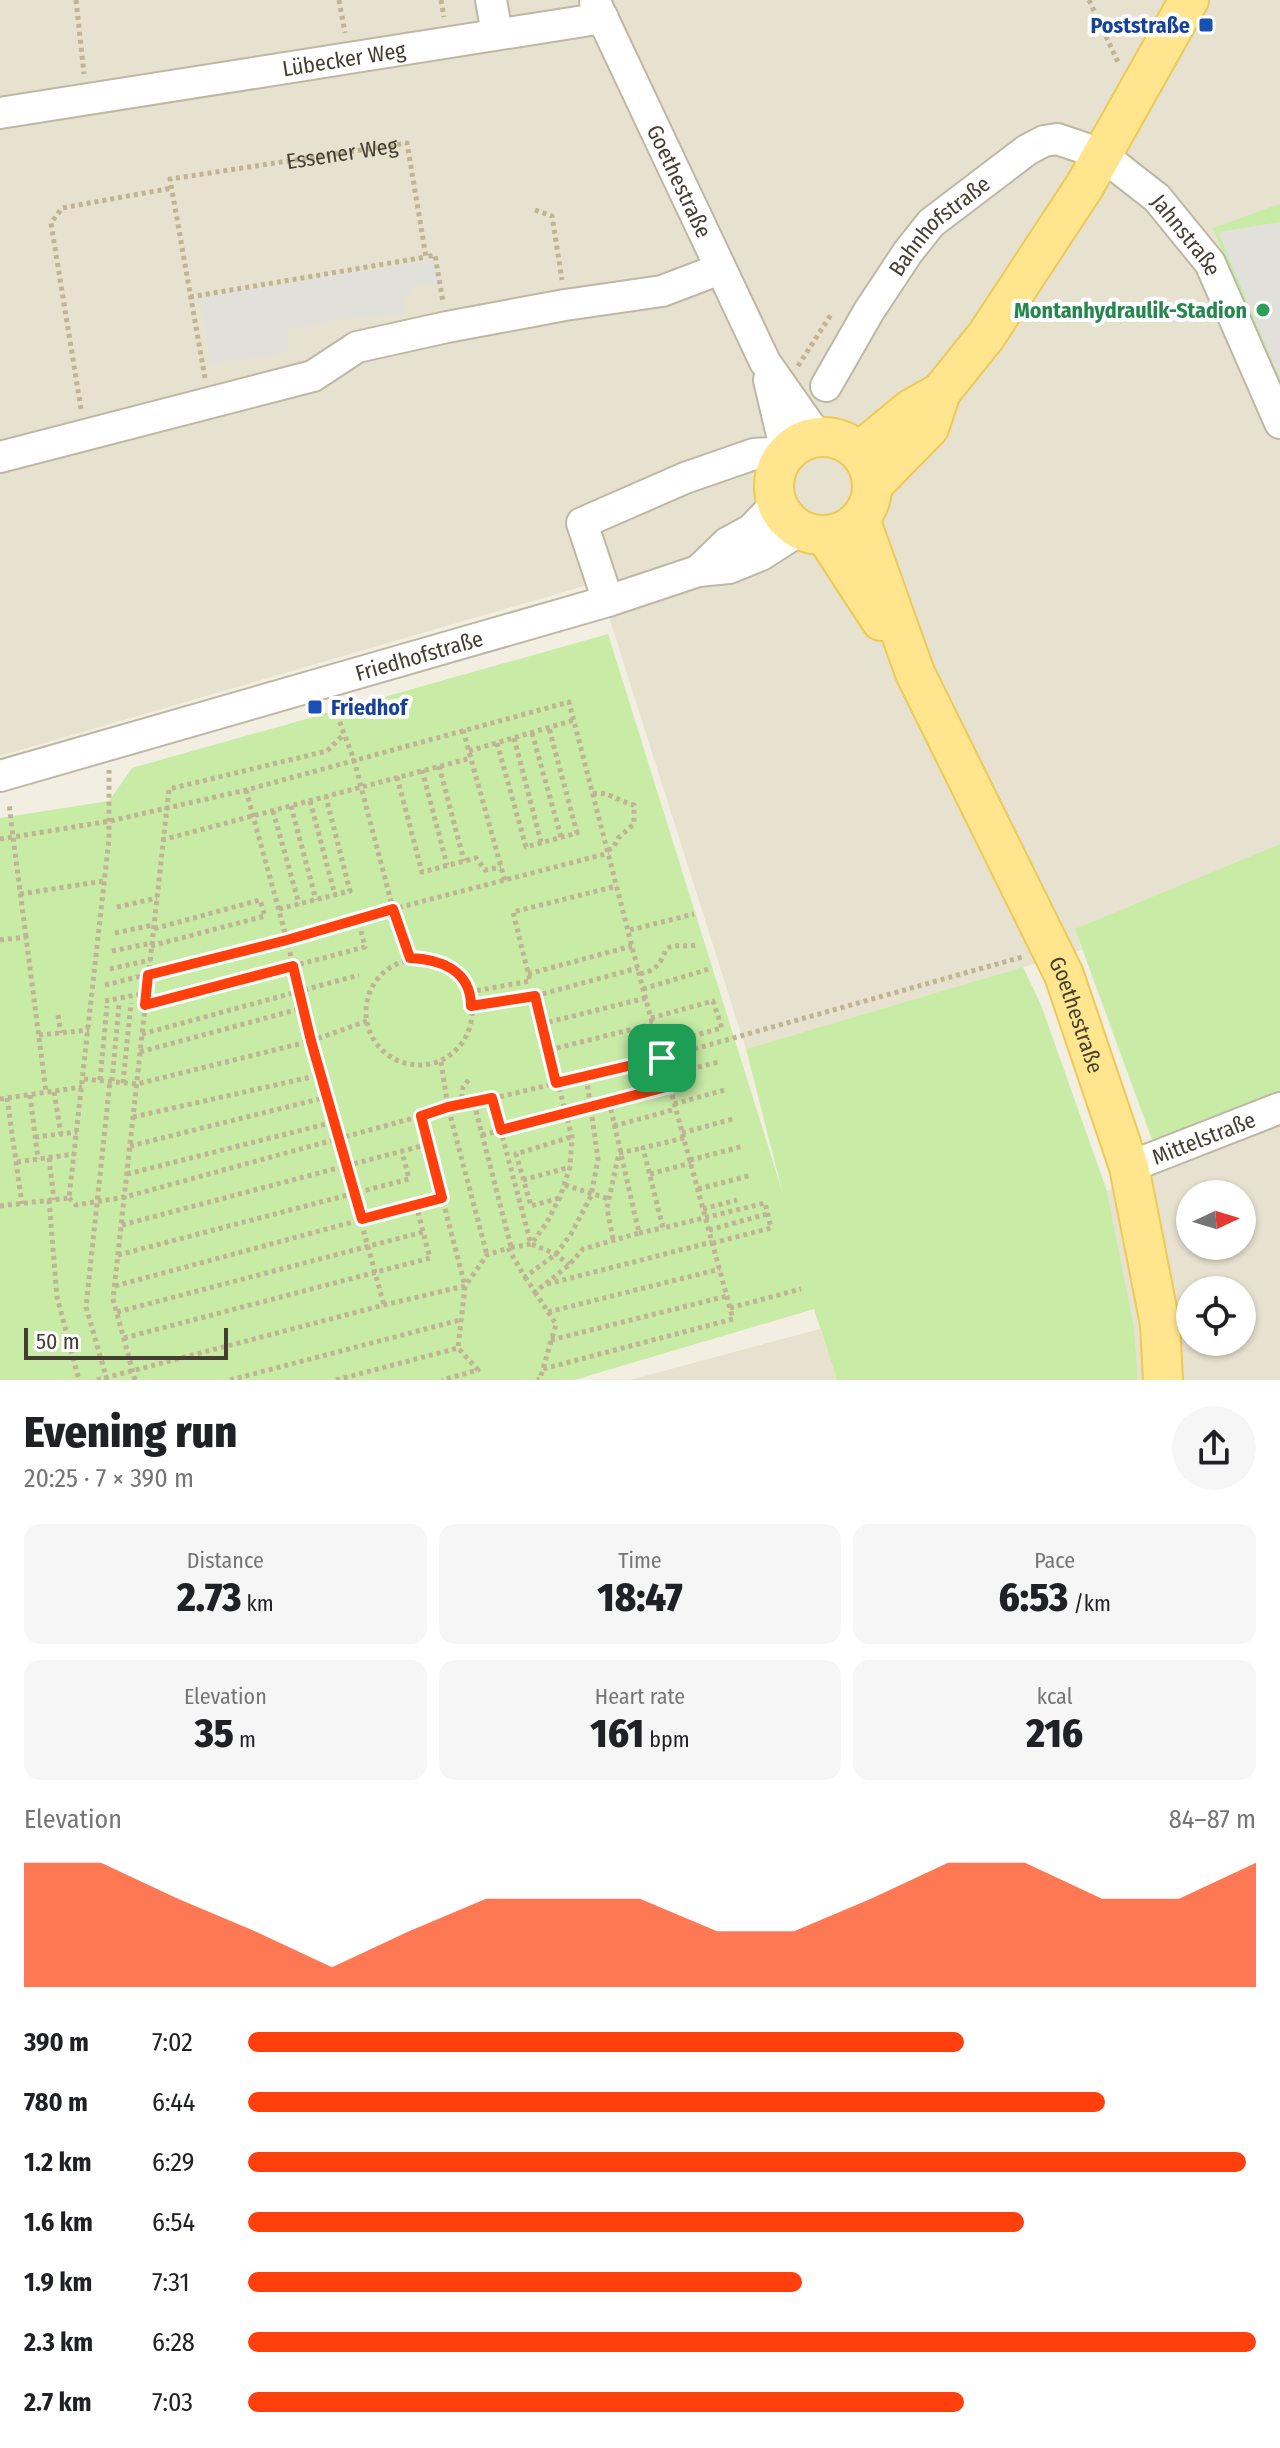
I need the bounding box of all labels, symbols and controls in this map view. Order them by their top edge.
place label: Poststraße [1091,12,1190,39]
marker: Poststraße [1197,16,1215,34]
street label: Lübecker Weg [280,36,408,82]
street label: Goethestraße [641,120,717,242]
street label: Essener Weg [284,131,400,175]
street label: Bahnhofstraße [883,170,995,281]
street label: Jahnstraße [1145,189,1227,280]
place label: Montanhydraulik-Stadion [1014,297,1247,324]
marker: Montanhydraulik-Stadion [1254,301,1272,319]
street label: Friedhofstraße [352,625,486,687]
place label: Friedhof [331,694,409,721]
marker: Friedhof [306,698,324,716]
street label: Goethestraße [1043,952,1109,1077]
pin [628,1024,696,1092]
icon: arrive [640,1036,684,1080]
street label: Mittelstraße [1148,1106,1259,1171]
north arrow [1176,1180,1256,1260]
map controls [1176,1180,1256,1356]
button: locate [1176,1276,1256,1356]
scale bar [24,1324,228,1360]
text: 50 m [36,1328,80,1355]
text: Evening run [24,1406,237,1459]
button: share [1172,1406,1256,1490]
text: 20:25 · 7 × 390 m [24,1463,194,1494]
text: Distance [187,1547,264,1574]
text: Time [618,1547,662,1574]
text: Pace [1034,1547,1075,1574]
text: 2.73 [177,1574,241,1622]
text: 18:47 [597,1574,683,1622]
text: 6:53 [998,1574,1068,1622]
text: km [241,1590,274,1617]
text: /km [1068,1590,1111,1617]
text: Elevation [184,1683,267,1710]
text: Heart rate [595,1683,685,1710]
text: kcal [1037,1683,1072,1710]
text: 35 [195,1710,234,1758]
text: 161 [590,1710,644,1758]
text: 216 [1026,1710,1083,1758]
text: m [234,1726,256,1753]
text: bpm [644,1726,690,1753]
text: Elevation [24,1804,122,1835]
text: 84–87 m [1169,1804,1256,1835]
text: 390 m [24,2027,89,2058]
text: 7:02 [152,2027,193,2058]
text: 780 m [24,2087,88,2118]
text: 6:44 [152,2087,195,2118]
text: 1.2 km [24,2147,91,2178]
text: 6:29 [152,2147,194,2178]
text: 1.6 km [24,2207,93,2238]
text: 6:54 [152,2207,195,2238]
text: 1.9 km [24,2267,92,2298]
text: 7:31 [152,2267,190,2298]
text: 2.3 km [24,2327,93,2358]
text: 6:28 [152,2327,195,2358]
text: 2.7 km [24,2387,92,2418]
text: 7:03 [152,2387,193,2418]

